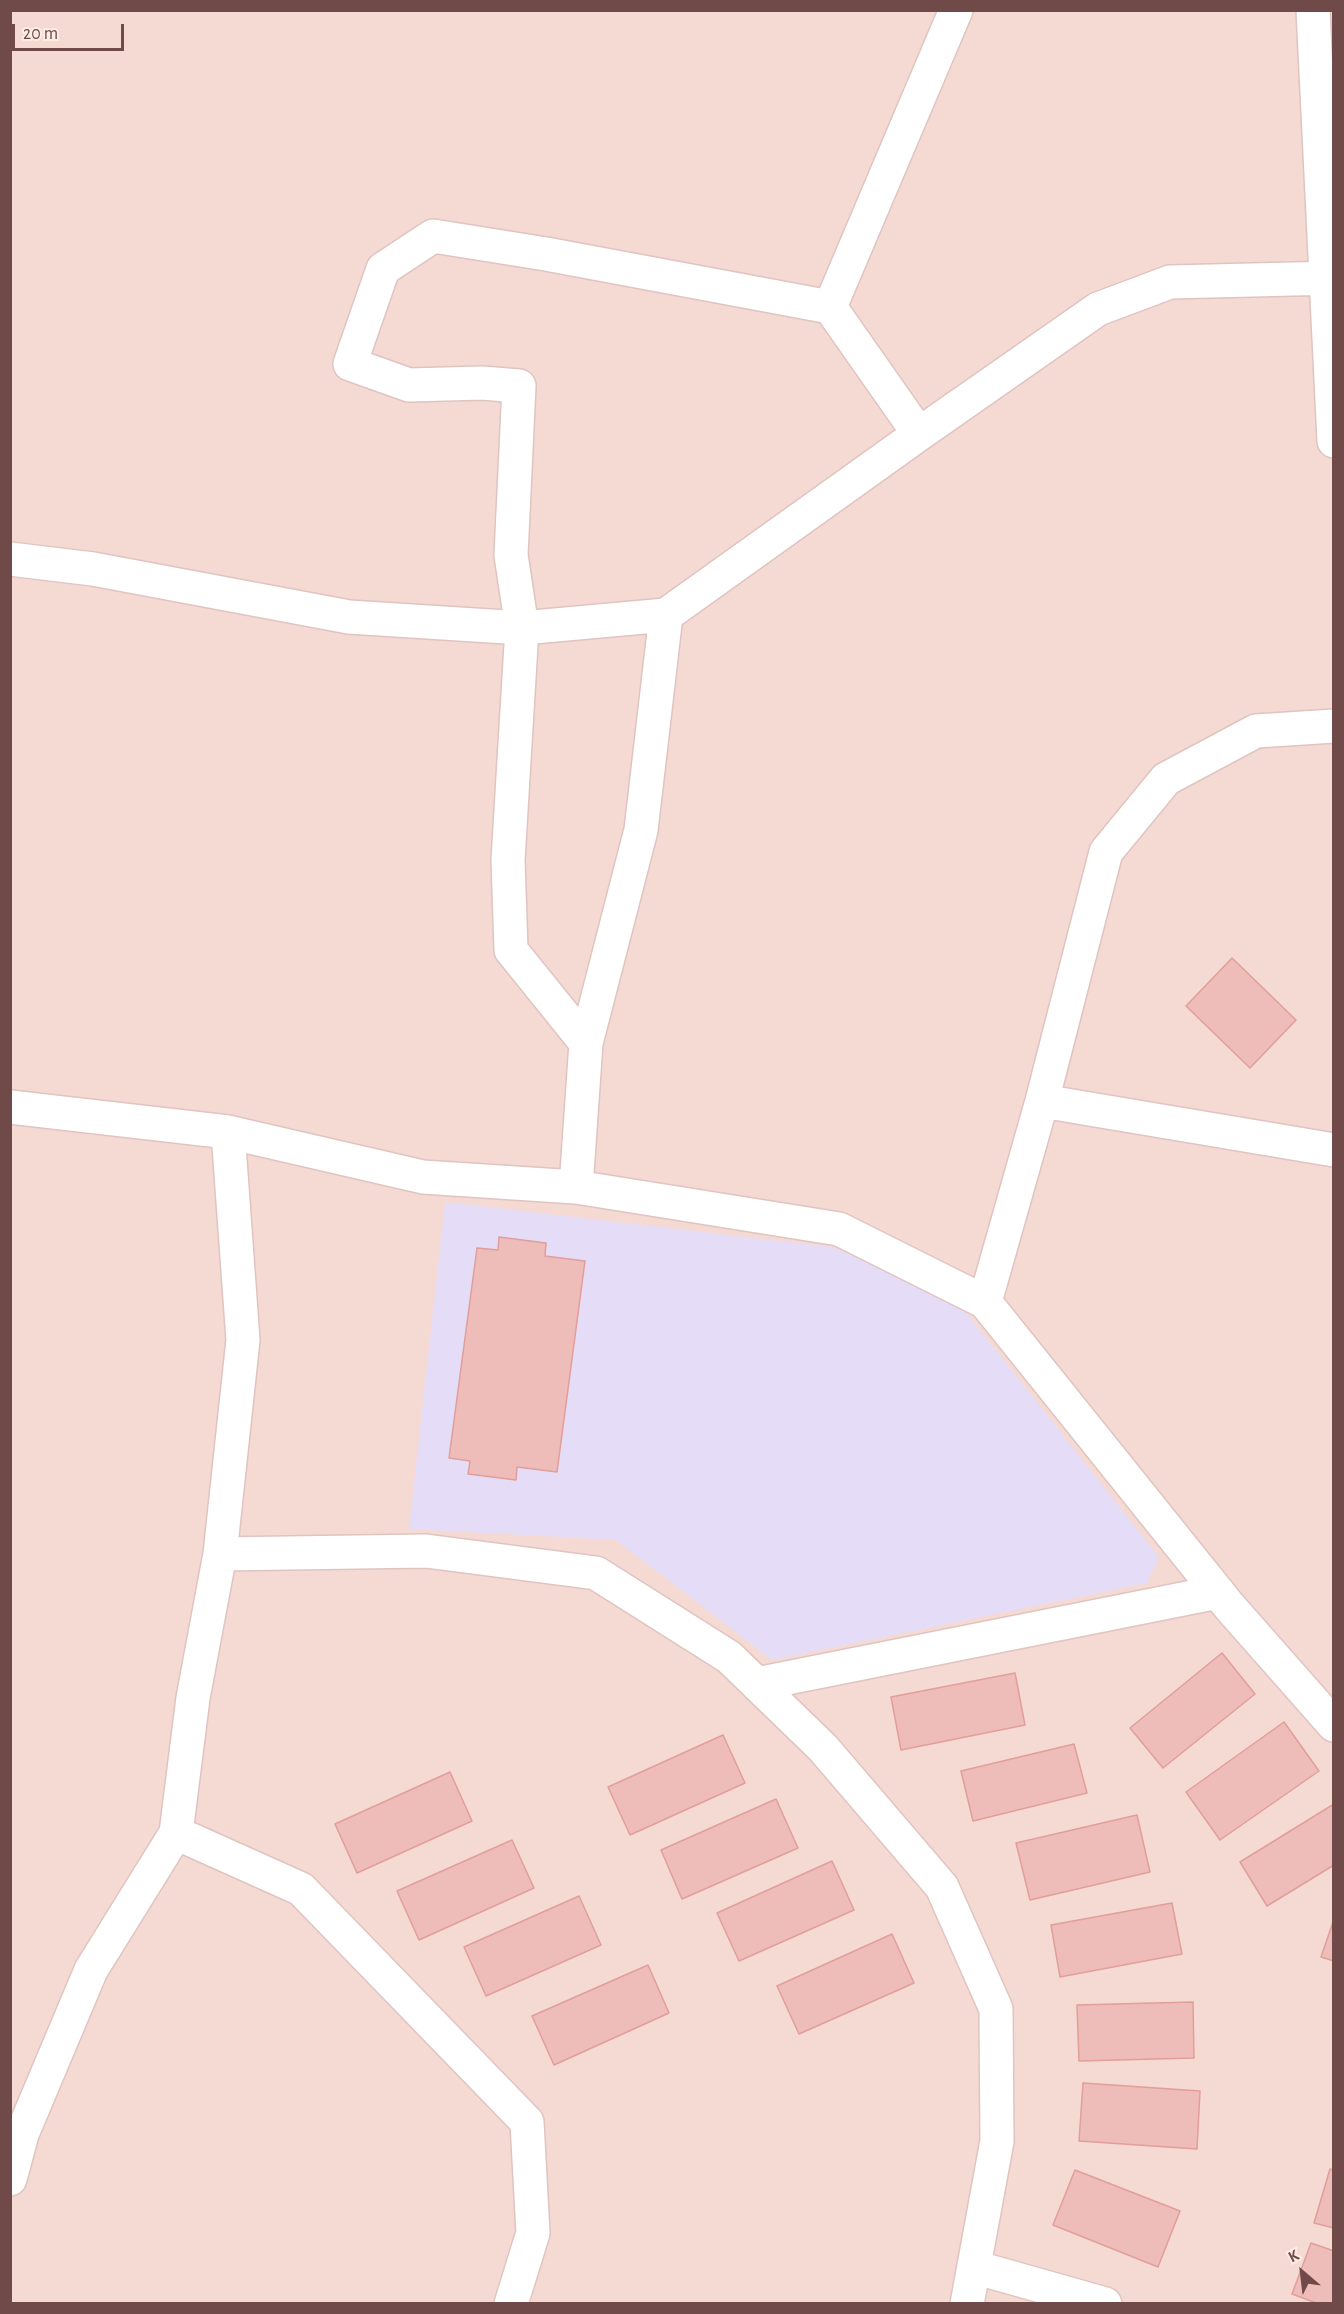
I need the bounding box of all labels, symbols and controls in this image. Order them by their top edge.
scale bar [15,12,128,50]
text: 20 m [23,25,58,43]
north arrow [1272,2242,1332,2302]
text: K [1286,2247,1301,2265]

